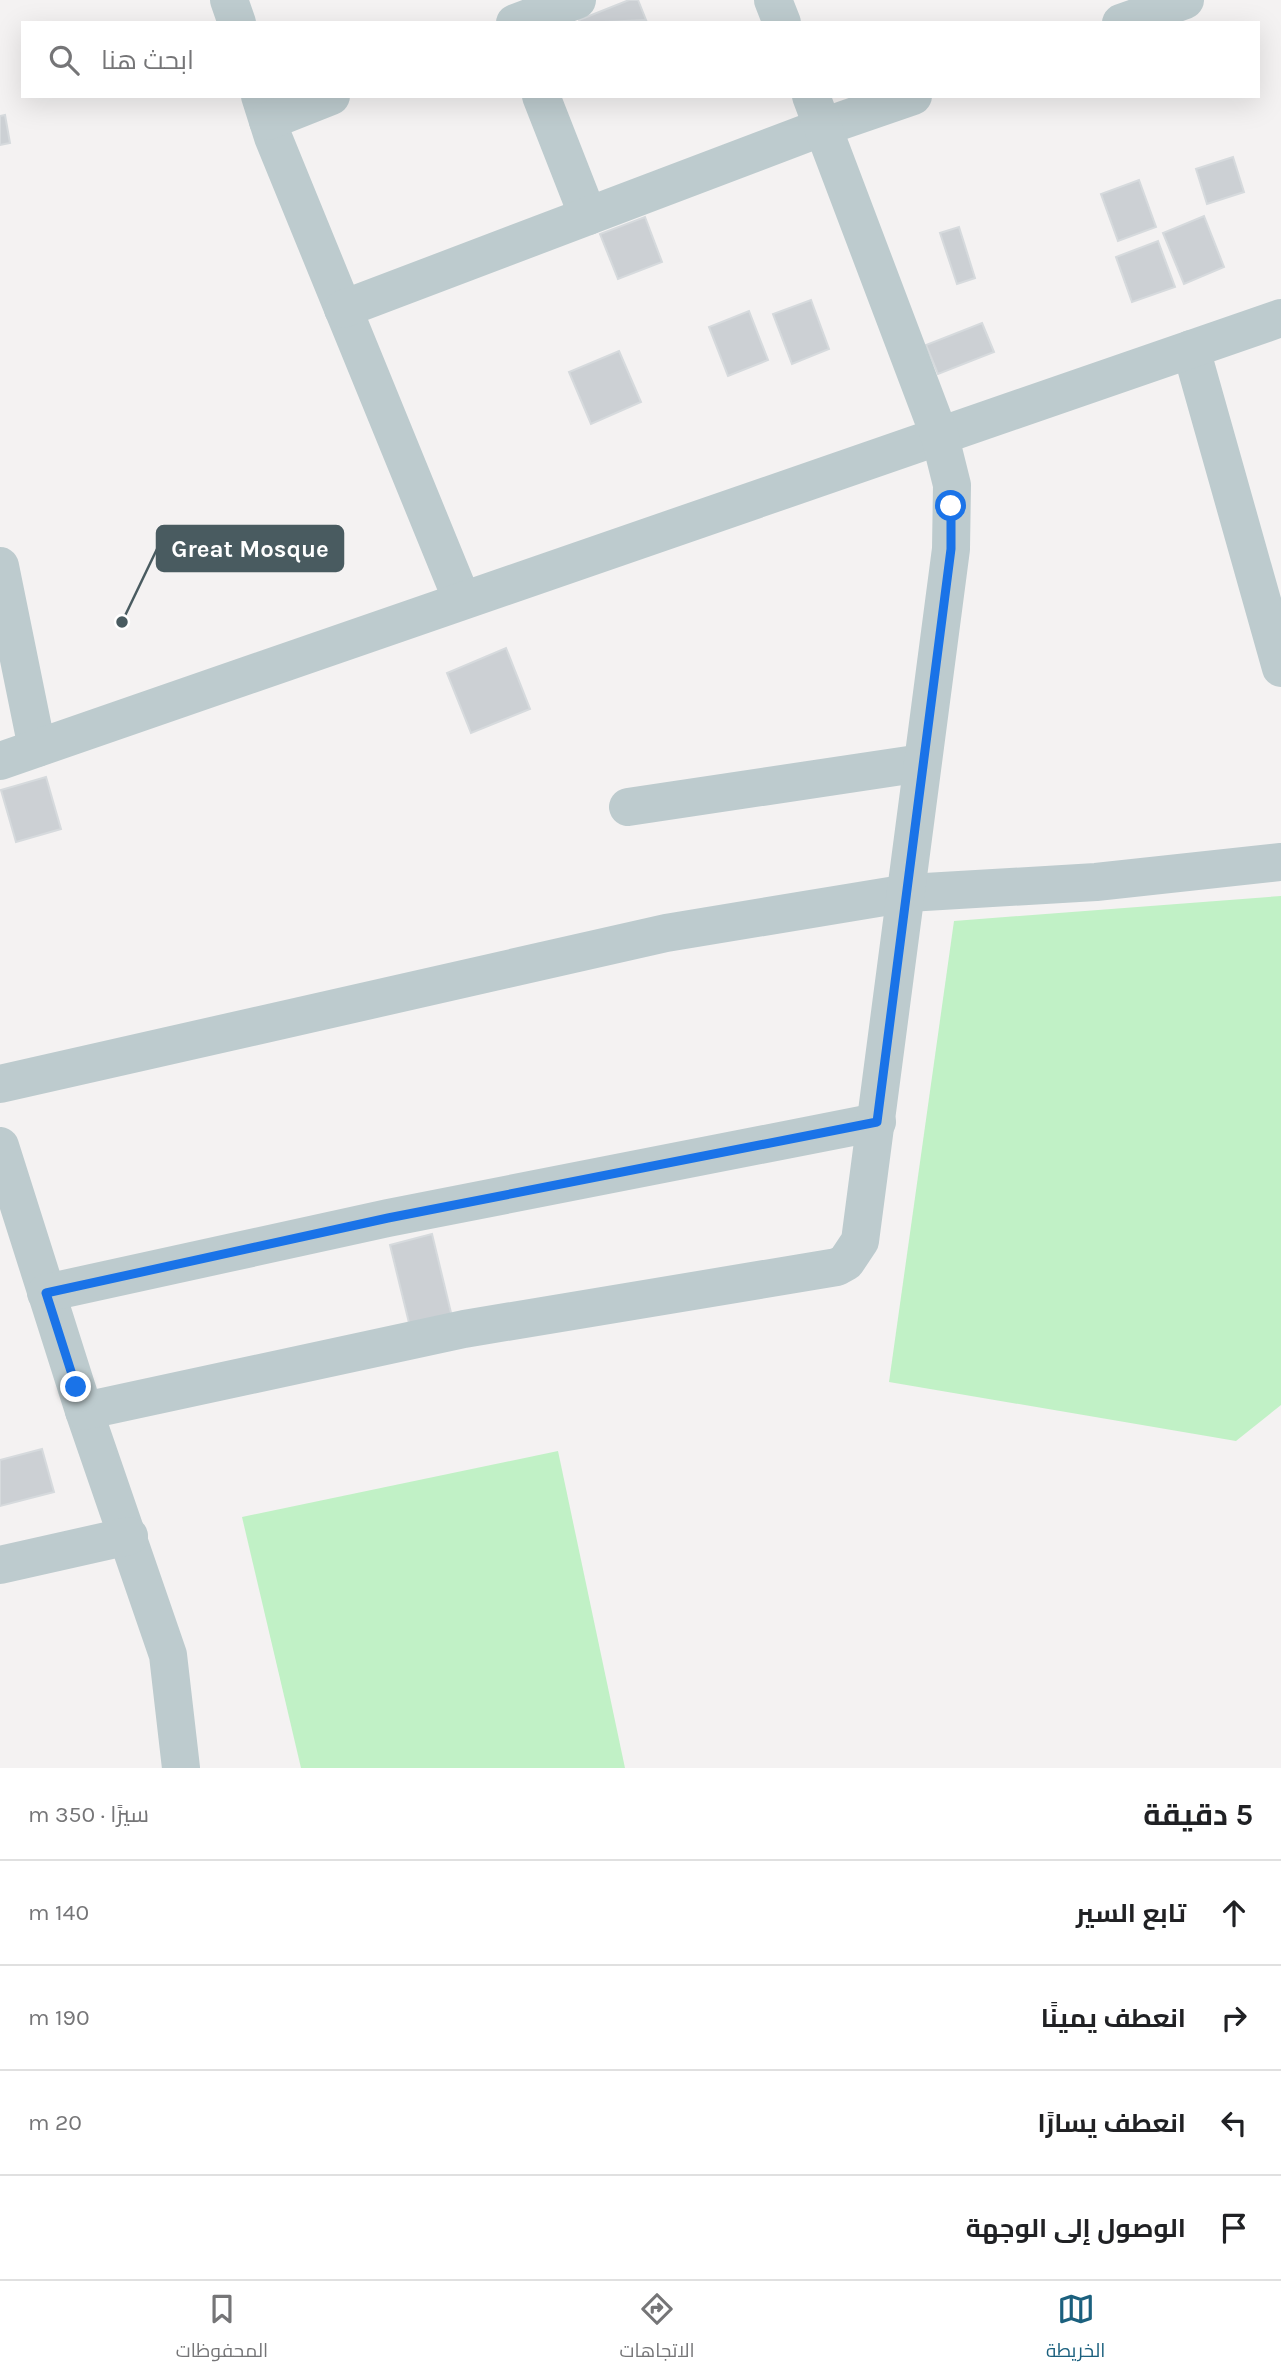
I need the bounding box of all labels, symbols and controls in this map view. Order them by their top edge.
search box [21,21,1260,98]
icon: search [45,41,83,79]
text: ابحث هنا [101,45,194,76]
route start [935,490,966,521]
callout: Great Mosque [157,526,343,571]
text: Great Mosque [171,535,329,563]
route end [60,1371,91,1402]
text: 5 دقيقة [1143,1797,1253,1833]
text: سيرًا · 350 m [28,1801,149,1828]
icon: ahead [1215,1894,1253,1932]
text: تابع السير [1076,1898,1186,1929]
text: 140 m [28,1899,89,1926]
icon: right [1215,1999,1253,2037]
text: انعطف يمينًا [1041,2003,1186,2034]
text: 190 m [28,2004,90,2031]
icon: left [1215,2104,1253,2142]
text: انعطف يسارًا [1038,2108,1186,2139]
text: 20 m [28,2109,82,2136]
icon: arrive [1215,2209,1253,2247]
text: الوصول إلى الوجهة [966,2213,1186,2244]
tab: المحفوظات [176,2290,268,2368]
tab: الاتجاهات [619,2290,695,2368]
tab: الخريطة [1046,2290,1105,2368]

